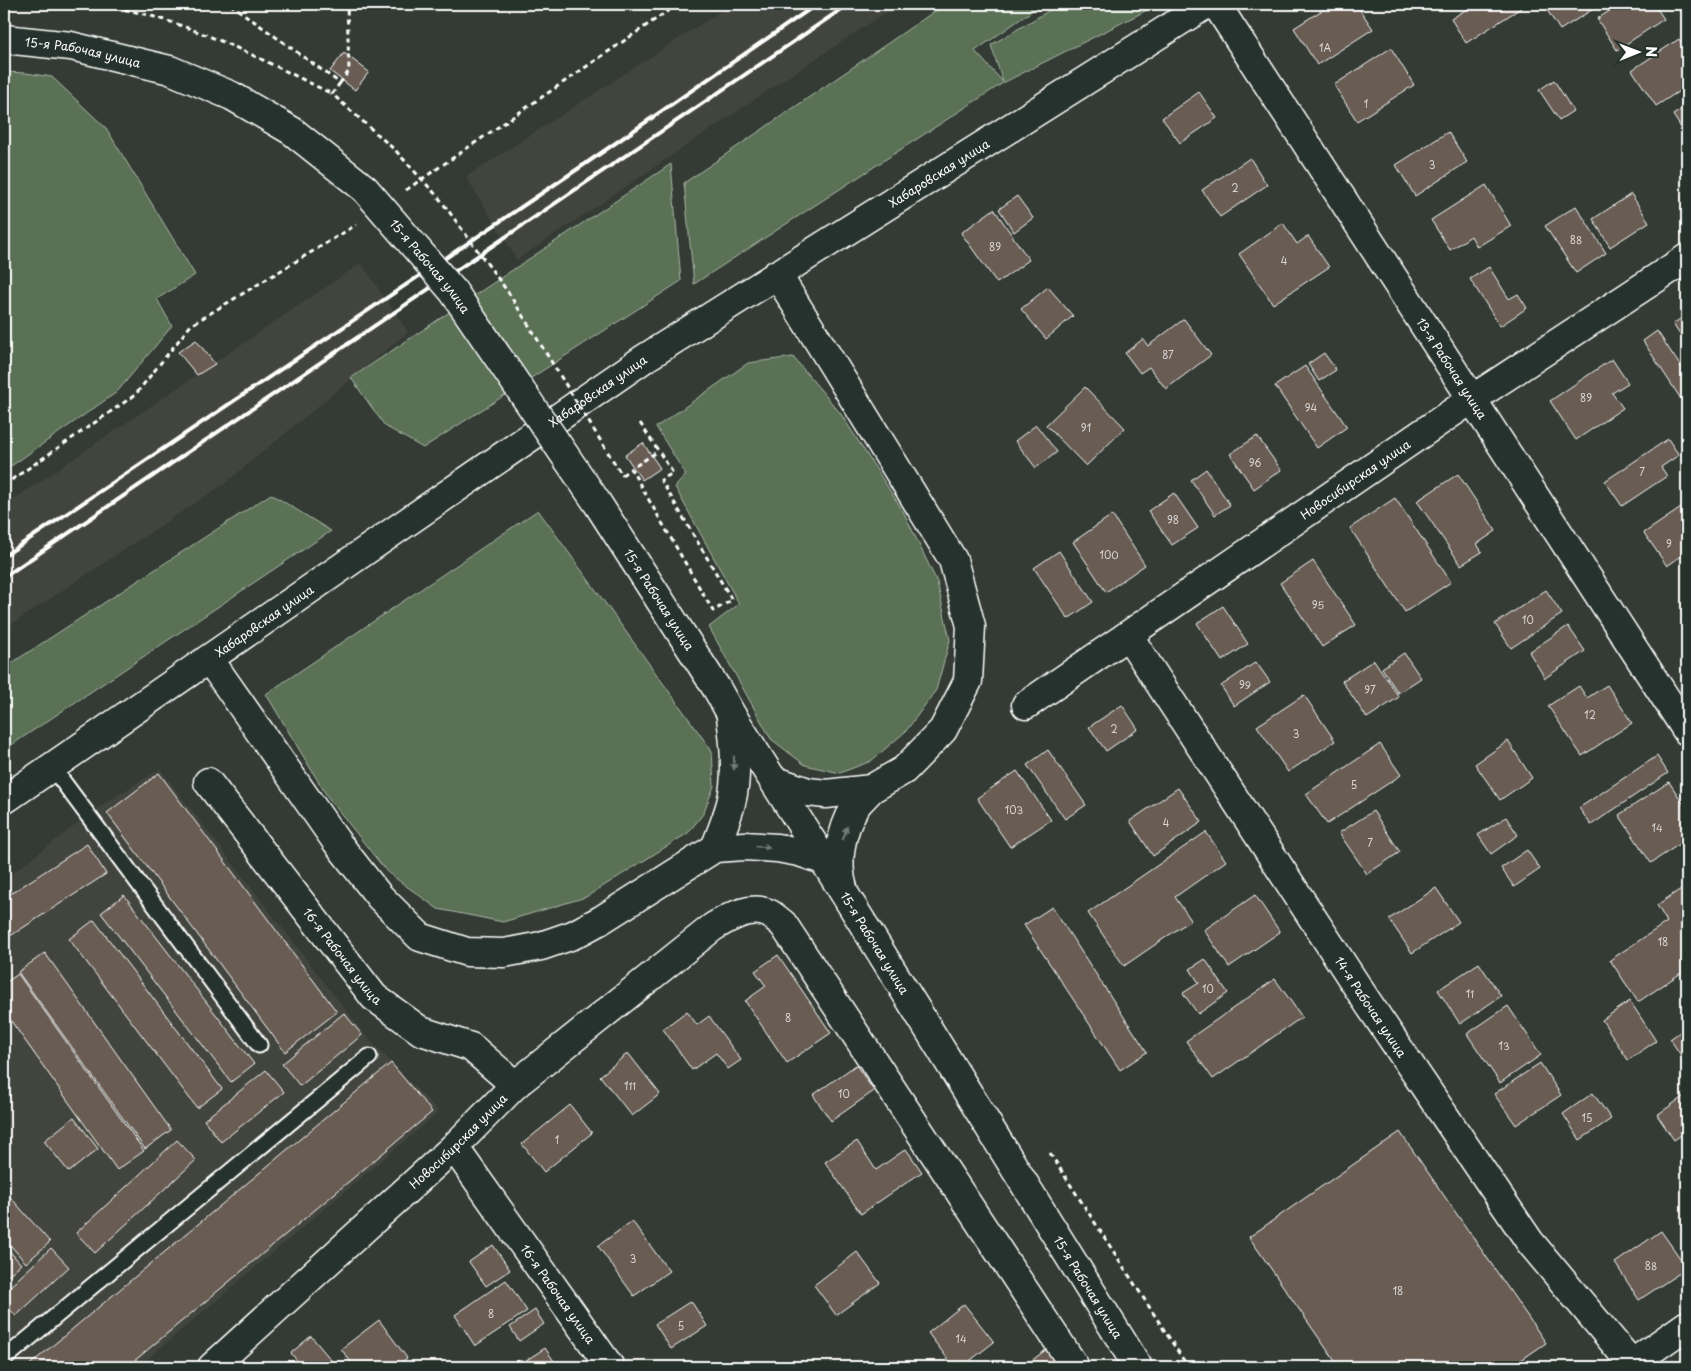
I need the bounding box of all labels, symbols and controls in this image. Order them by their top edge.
north arrow [1614,28,1664,78]
street label: 15-я Рабочая улица [24,32,143,72]
house number: 1А [1319,40,1331,55]
text: N [1641,46,1662,57]
house number: 1 [1364,96,1368,111]
street label: Хабаровская улица [885,134,993,211]
house number: 3 [1429,157,1435,172]
house number: 2 [1231,180,1239,195]
street label: 15-я Рабочая улица [386,215,475,317]
house number: 88 [1570,232,1582,247]
house number: 89 [989,239,1001,254]
house number: 4 [1281,253,1288,268]
street label: 13-я Рабочая улица [1412,314,1492,423]
house number: 87 [1162,347,1174,362]
street label: Хабаровская улица [545,350,651,431]
house number: 89 [1580,390,1592,405]
house number: 94 [1305,400,1318,415]
house number: 91 [1081,420,1091,435]
street label: Новосибирская улица [1296,435,1414,524]
house number: 96 [1249,455,1261,470]
house number: 7 [1639,464,1645,479]
house number: 98 [1167,512,1179,527]
house number: 9 [1666,536,1672,551]
street label: 15-я Рабочая улица [620,545,699,654]
house number: 100 [1099,547,1119,562]
street label: Хабаровская улица [211,580,317,661]
house number: 95 [1312,597,1324,612]
house number: 10 [1522,612,1534,627]
house number: 99 [1239,677,1251,692]
house number: 97 [1364,682,1376,697]
house number: 12 [1584,707,1596,722]
house number: 2 [1110,721,1118,736]
house number: 3 [1293,726,1299,741]
one-way arrow [731,755,739,771]
house number: 5 [1351,777,1357,792]
house number: 103 [1005,802,1023,817]
house number: 4 [1163,815,1170,830]
house number: 14 [1651,820,1663,835]
one-way arrow [842,826,849,841]
house number: 7 [1367,835,1373,850]
one-way arrow [756,843,772,851]
street label: 15-я Рабочая улица [836,888,914,998]
street label: 16-я Рабочая улица [299,904,386,1009]
house number: 18 [1658,934,1668,949]
street label: 14-я Рабочая улица [1331,953,1411,1061]
house number: 10 [1202,981,1214,996]
house number: 11 [1466,986,1474,1001]
house number: 8 [785,1010,791,1025]
house number: 13 [1498,1038,1510,1053]
house number: 111 [624,1078,636,1093]
house number: 10 [838,1086,850,1101]
street label: Новосибирская улица [405,1089,511,1193]
house number: 15 [1582,1110,1592,1125]
house number: 1 [555,1132,559,1147]
street label: 15-я Рабочая улица [1050,1232,1127,1342]
street label: 16-я Рабочая улица [517,1240,600,1348]
house number: 3 [630,1251,636,1266]
house number: 88 [1645,1258,1657,1273]
house number: 18 [1393,1283,1403,1298]
house number: 8 [488,1306,494,1321]
house number: 5 [678,1318,684,1333]
house number: 14 [955,1331,967,1346]

